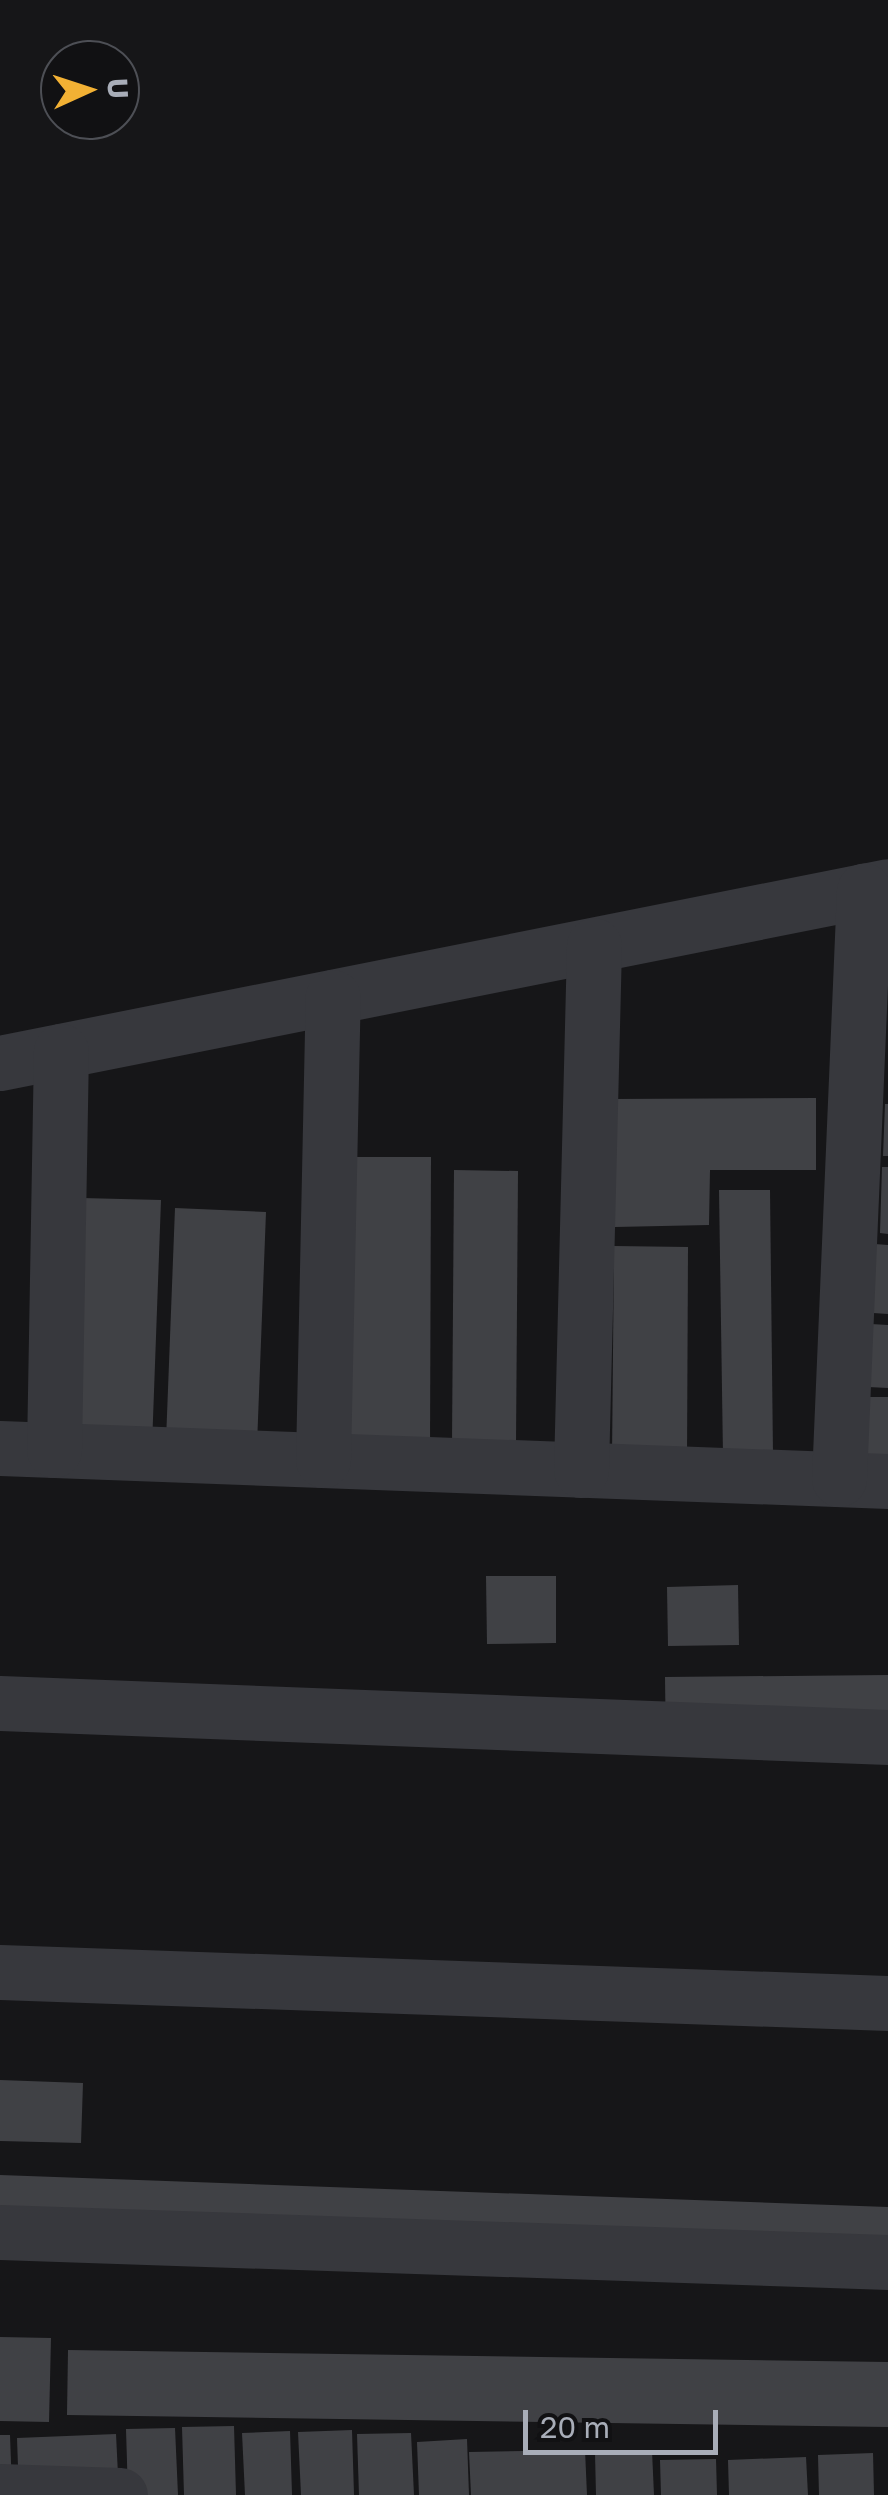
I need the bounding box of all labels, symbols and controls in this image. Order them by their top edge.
north arrow [40,40,140,140]
text: U [101,77,135,100]
scale bar [528,2390,723,2452]
text: 20 m [540,2409,610,2445]

